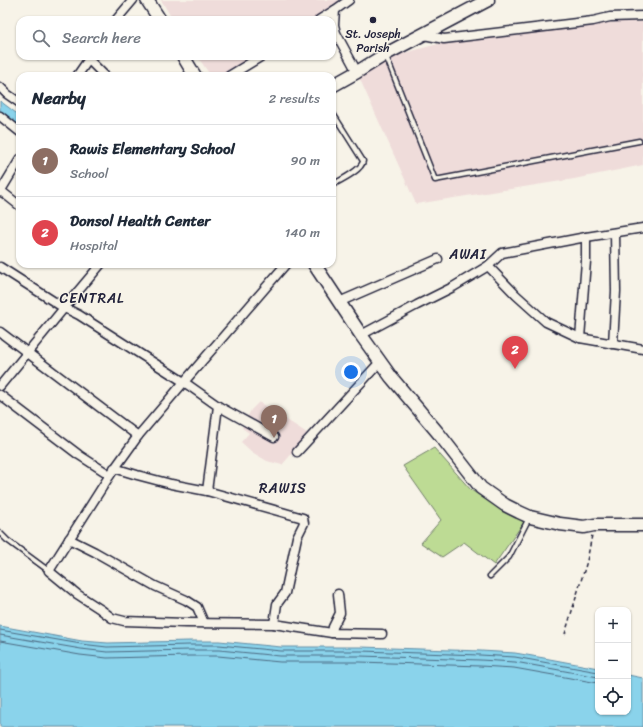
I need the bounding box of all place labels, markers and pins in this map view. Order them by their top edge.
marker: St. Joseph Parish [368,15,378,25]
place label: St. Joseph Parish [345,23,401,59]
pin: 2 [502,336,528,369]
pin: 1 [261,405,287,438]

